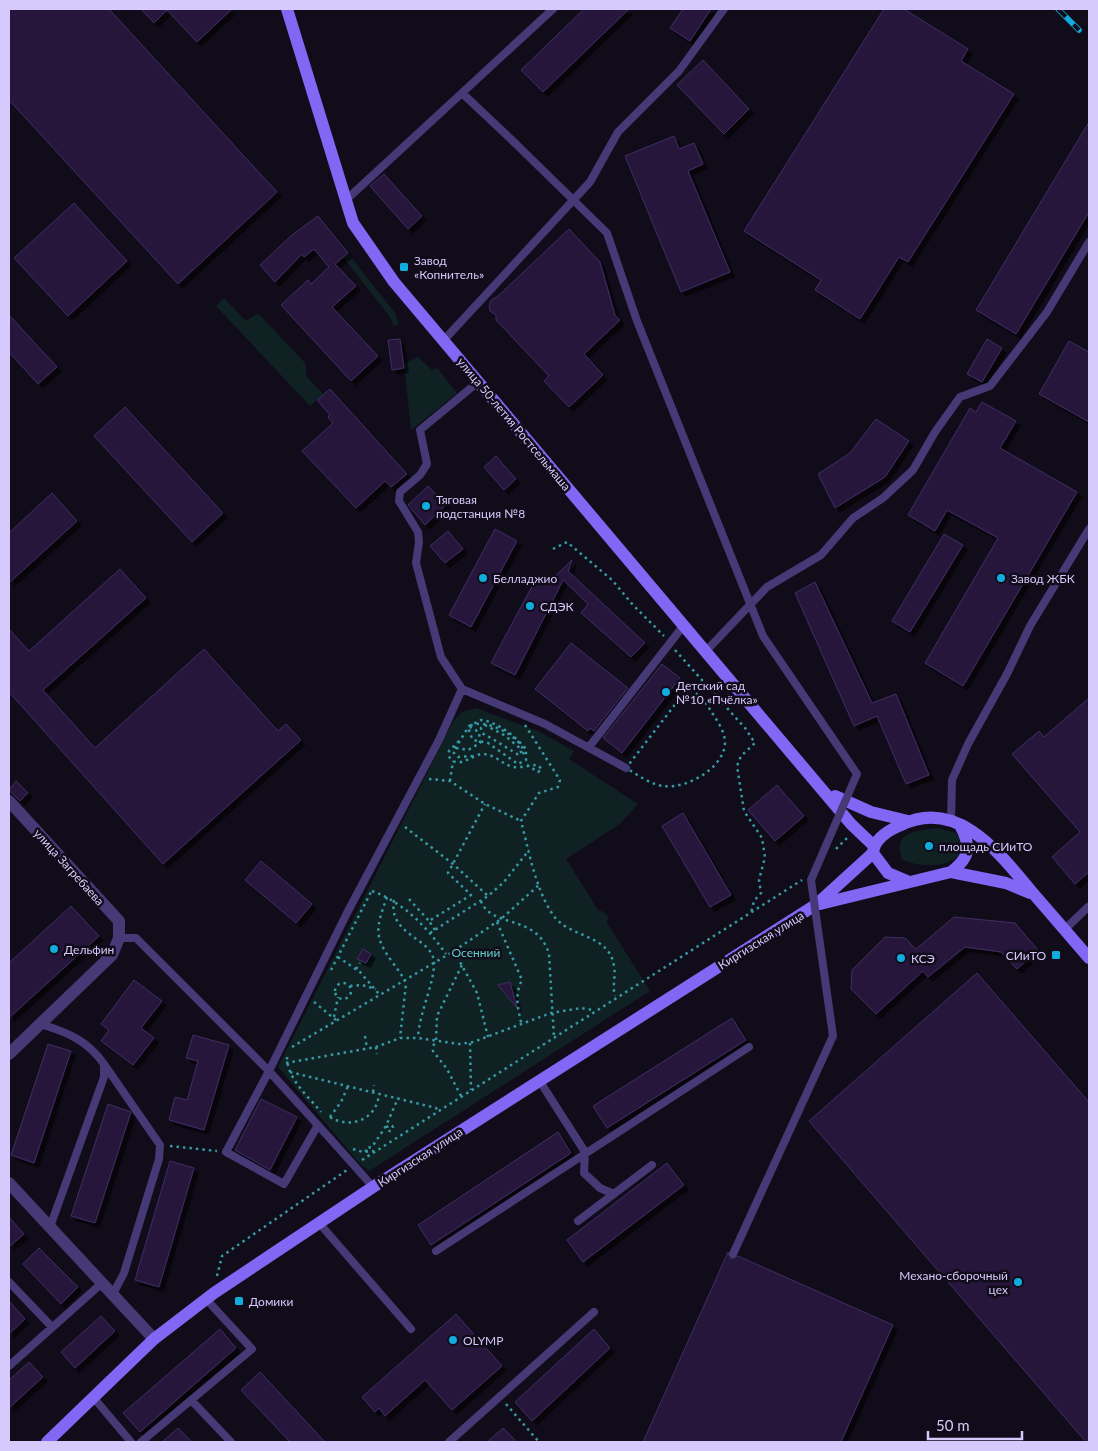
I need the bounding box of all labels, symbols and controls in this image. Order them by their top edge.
place label: Завод «Копнитель» [414,253,484,282]
marker: Завод «Копнитель» [398,261,410,273]
street label: улица 50-летия Ростсельмаша [454,354,574,494]
place label: Тяговая подстанция №8 [436,492,525,521]
marker: Тяговая подстанция №8 [420,500,432,512]
place label: Белладжио [493,571,558,586]
place label: Завод ЖБК [1011,571,1075,586]
marker: Белладжио [477,572,489,584]
marker: Завод ЖБК [995,572,1007,584]
place label: СДЭК [540,599,574,614]
marker: СДЭК [524,600,536,612]
place label: Детский сад №10 «Пчёлка» [676,678,758,707]
marker: Детский сад №10 «Пчёлка» [660,686,672,698]
street label: улица Загребаева [31,826,107,908]
place label: площадь СИиТО [939,839,1033,854]
marker: площадь СИиТО [923,840,935,852]
street label: Киргизская улица [715,908,807,972]
place label: Дельфин [64,942,114,957]
marker: Дельфин [48,943,60,955]
park label: Осенний [452,945,500,960]
place label: СИиТО [1006,948,1046,963]
marker: СИиТО [1050,949,1062,961]
place label: КСЭ [911,951,935,966]
marker: КСЭ [895,952,907,964]
street label: Киргизская улица [375,1124,465,1190]
place label: Механо-сборочный цех [899,1268,1008,1297]
marker: Механо-сборочный цех [1012,1276,1024,1288]
place label: Домики [249,1294,293,1309]
marker: Домики [233,1295,245,1307]
place label: OLYMP [463,1333,503,1348]
marker: OLYMP [447,1334,459,1346]
scale bar [928,1408,1022,1440]
text: 50 m [936,1416,970,1434]

